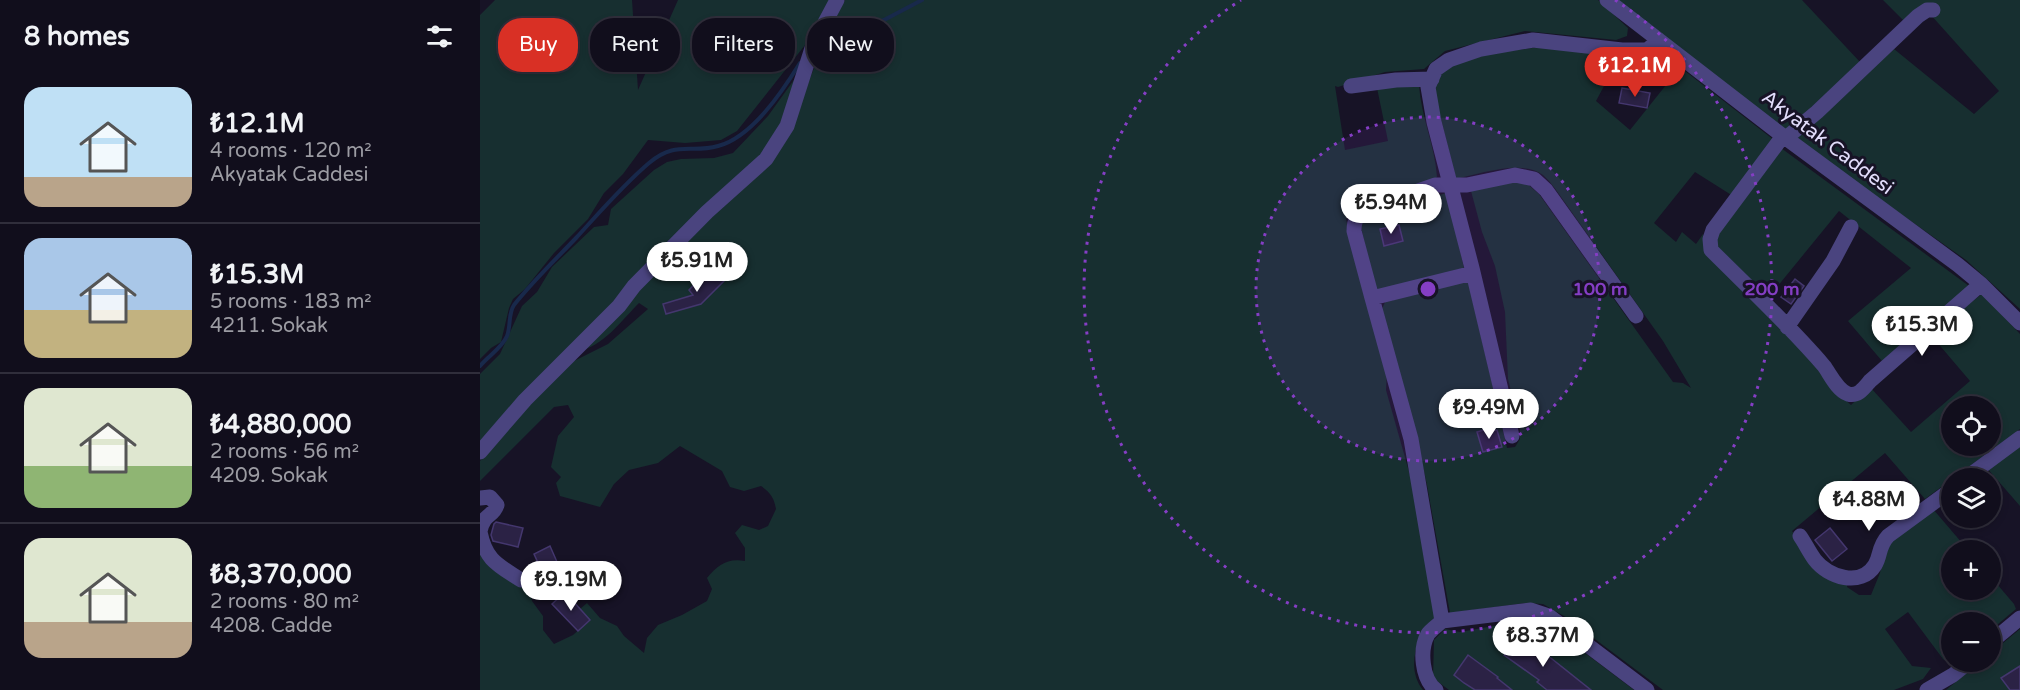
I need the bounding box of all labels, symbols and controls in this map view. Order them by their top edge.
chip: Buy [498,18,578,72]
chip: Rent [590,18,680,72]
chip: Filters [692,18,795,72]
chip: New [807,18,894,72]
icon: filters [423,20,456,53]
text: 8 homes [24,21,130,52]
pin: ₺12.1M [1586,47,1684,98]
text: ₺12.1M [1599,54,1671,78]
street label: Akyatak Caddesi [1757,85,1898,200]
text: ₺12.1M [210,108,305,139]
icon: home [72,111,144,183]
text: 4 rooms · 120 m² [210,139,372,163]
text: Akyatak Caddesi [210,163,369,187]
pin: ₺5.94M [1342,184,1440,235]
text: ₺5.94M [1355,191,1427,215]
pin: ₺5.91M [648,242,746,293]
text: ₺5.91M [661,249,733,273]
text: ₺15.3M [210,259,304,290]
icon: home [72,262,144,334]
text: 100 m [1572,278,1628,300]
text: 200 m [1744,278,1800,300]
centre of rings [1418,279,1438,299]
text: 5 rooms · 183 m² [210,290,372,314]
pin: ₺15.3M [1873,306,1971,357]
text: ₺15.3M [1886,313,1958,337]
text: 4211. Sokak [210,314,328,338]
pin: ₺9.49M [1440,389,1538,440]
text: ₺9.49M [1453,396,1525,420]
map controls [1941,396,2001,672]
button: locate [1941,396,2001,456]
text: ₺4,880,000 [210,409,351,440]
icon: home [72,412,144,484]
text: 2 rooms · 56 m² [210,440,359,464]
text: 4209. Sokak [210,464,328,488]
button: layers [1941,468,2001,528]
pin: ₺4.88M [1820,481,1918,532]
text: ₺4.88M [1833,488,1905,512]
button: + [1941,540,2001,600]
text: ₺8,370,000 [210,559,352,590]
pin: ₺9.19M [522,561,620,612]
icon: home [72,562,144,634]
text: ₺9.19M [535,568,607,592]
text: 2 rooms · 80 m² [210,590,359,614]
button: − [1941,612,2001,672]
text: 4208. Cadde [210,614,332,638]
pin: ₺8.37M [1494,617,1592,668]
text: ₺8.37M [1507,624,1579,648]

